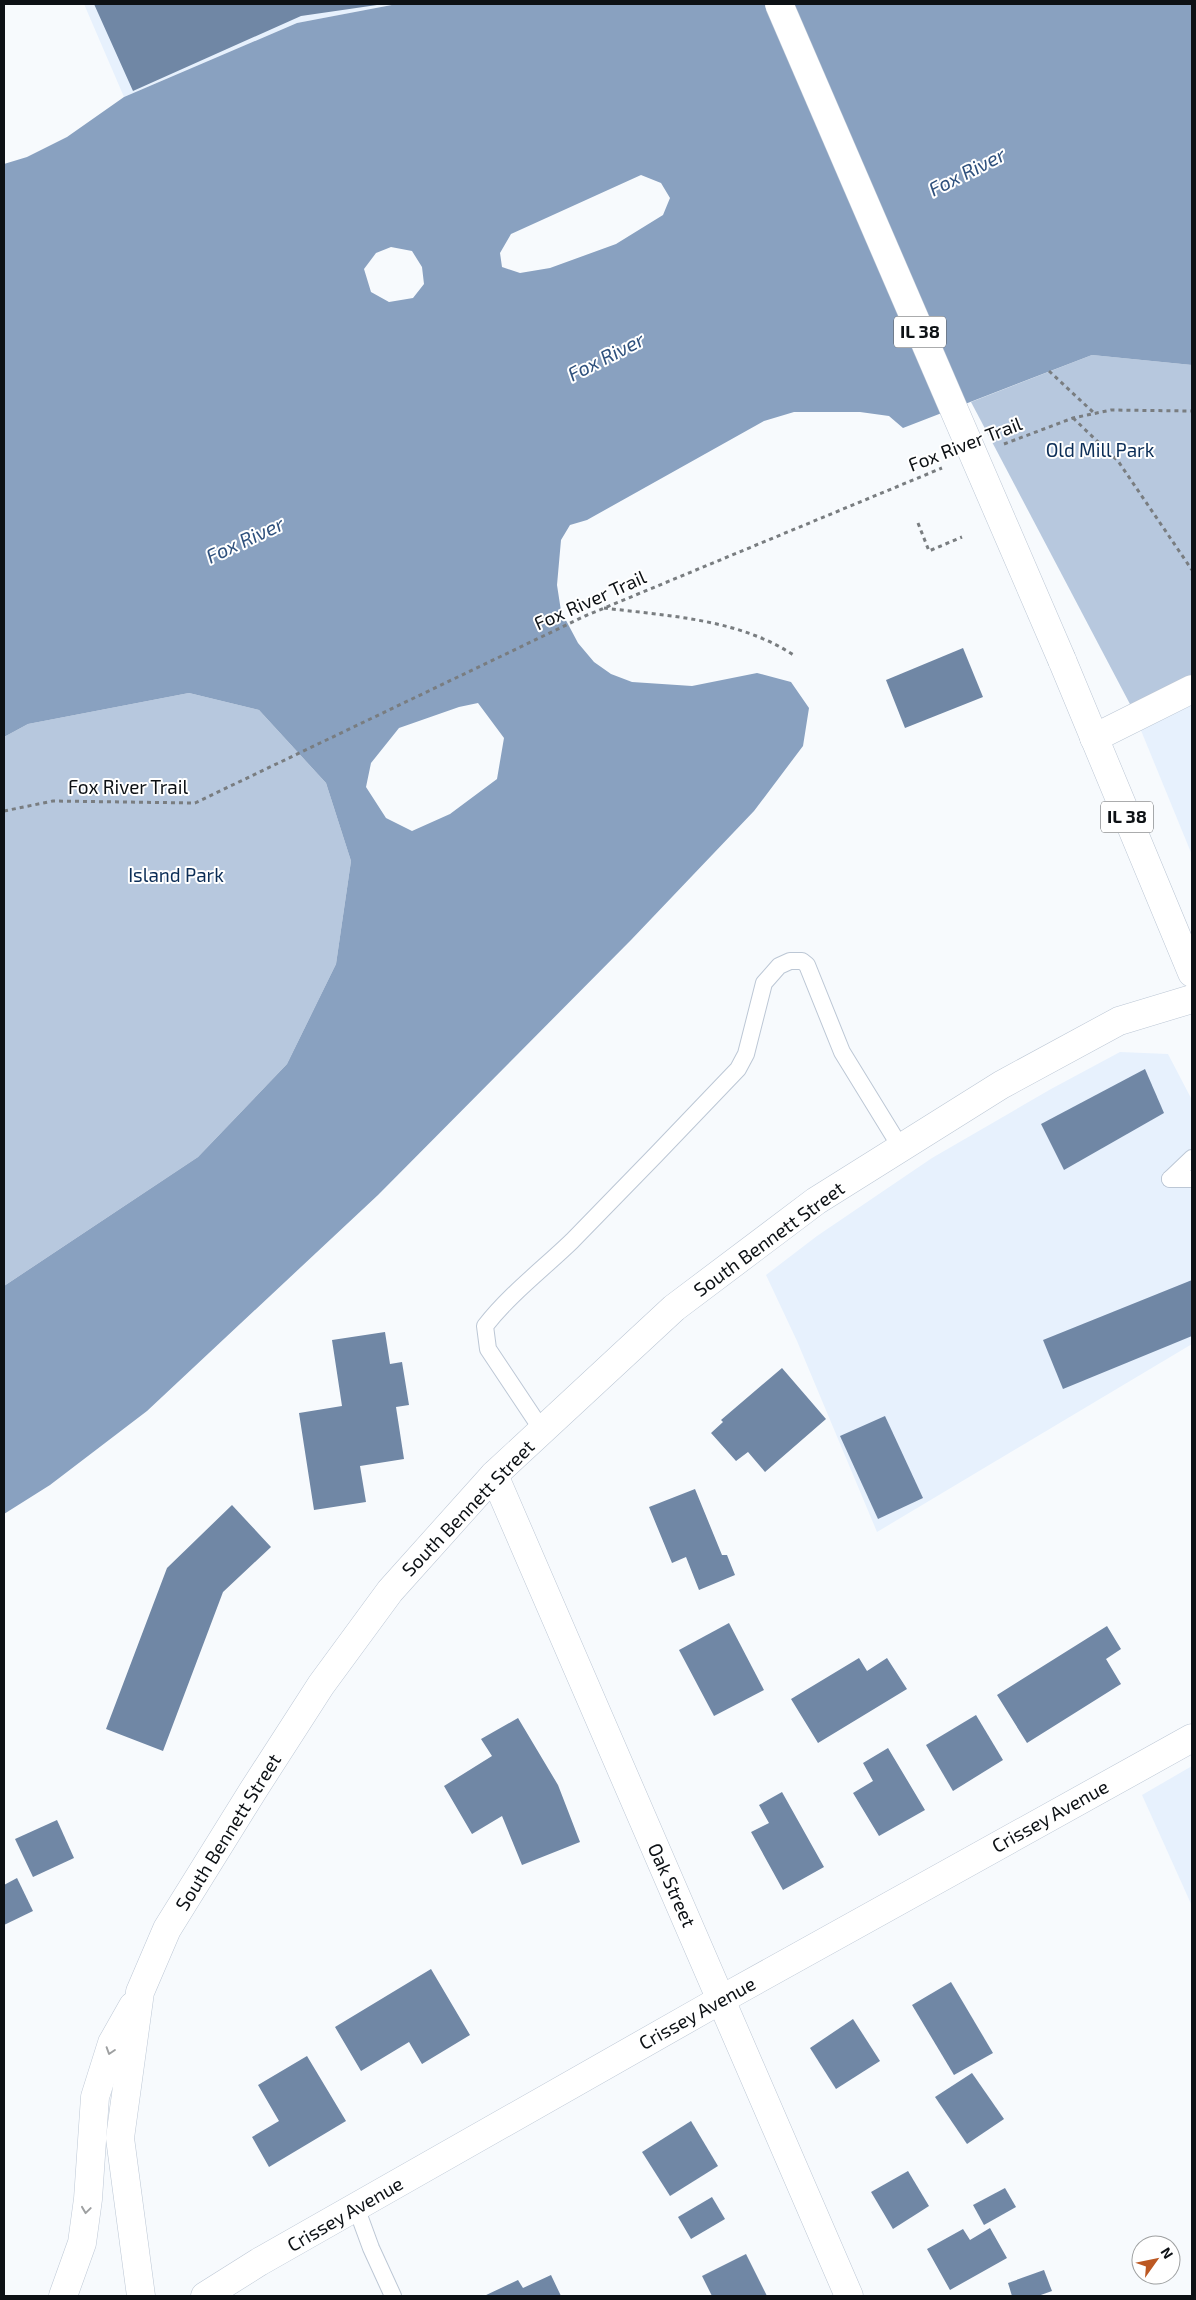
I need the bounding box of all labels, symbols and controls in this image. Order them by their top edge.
water label: Fox River [924,141,1010,201]
road number: IL 38 [894,316,946,348]
water label: Fox River [563,326,649,386]
street label: Fox River Trail [905,411,1025,476]
park label: Old Mill Park [1046,438,1155,461]
water label: Fox River [202,510,288,568]
street label: Fox River Trail [530,564,650,634]
street label: Fox River Trail [68,775,188,798]
road number: IL 38 [1101,802,1153,832]
park label: Island Park [128,863,224,886]
street label: South Bennett Street [689,1176,849,1301]
street label: South Bennett Street [397,1435,539,1581]
street label: South Bennett Street [170,1749,285,1914]
street label: Crissey Avenue [987,1774,1112,1857]
street label: Oak Street [644,1839,701,1930]
street label: Crissey Avenue [634,1971,759,2054]
one-way arrow [106,2046,116,2054]
street label: Crissey Avenue [283,2171,407,2256]
one-way arrow [81,2207,92,2215]
north arrow [1131,2235,1181,2285]
text: N [1157,2244,1177,2262]

